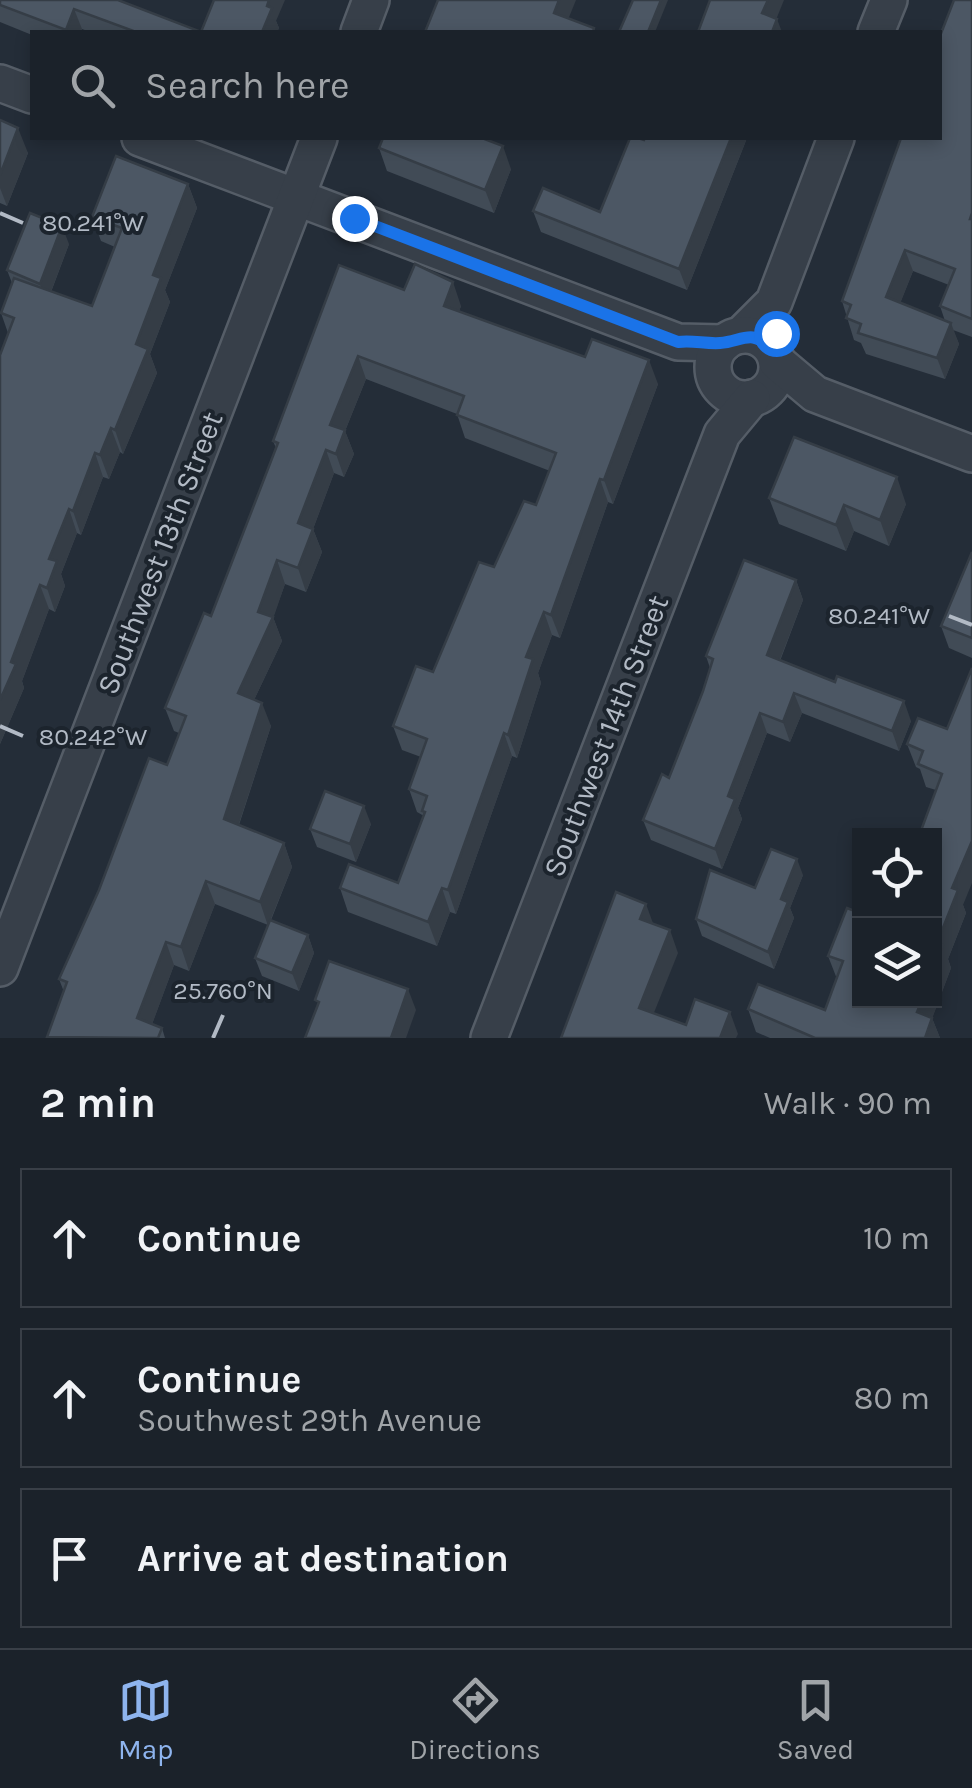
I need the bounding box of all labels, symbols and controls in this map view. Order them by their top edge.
search box [30,30,942,140]
icon: search [65,58,120,113]
text: Search here [145,63,349,108]
route end [332,196,378,242]
text: 80.241°W [42,208,144,237]
route start [754,311,800,357]
street label: Southwest 13th Street [89,407,231,699]
street label: Southwest 14th Street [536,590,676,882]
text: 80.241°W [828,601,930,630]
text: 80.242°W [39,722,147,751]
map controls [852,828,942,1008]
button: locate [852,828,942,918]
button: layers [852,918,942,1008]
text: 25.760°N [173,976,273,1005]
text: 2 min [40,1078,156,1128]
text: Walk · 90 m [764,1085,932,1122]
icon: ahead [42,1211,97,1266]
text: Continue [137,1216,301,1261]
text: 10 m [863,1220,930,1257]
text: Continue [137,1357,301,1402]
icon: ahead [42,1371,97,1426]
text: 80 m [854,1380,930,1417]
text: Southwest 29th Avenue [137,1402,482,1439]
icon: arrive [42,1531,97,1586]
text: Arrive at destination [137,1536,509,1581]
tab: Map [118,1673,173,1766]
tab: Directions [409,1673,541,1766]
tab: Saved [777,1673,854,1766]

